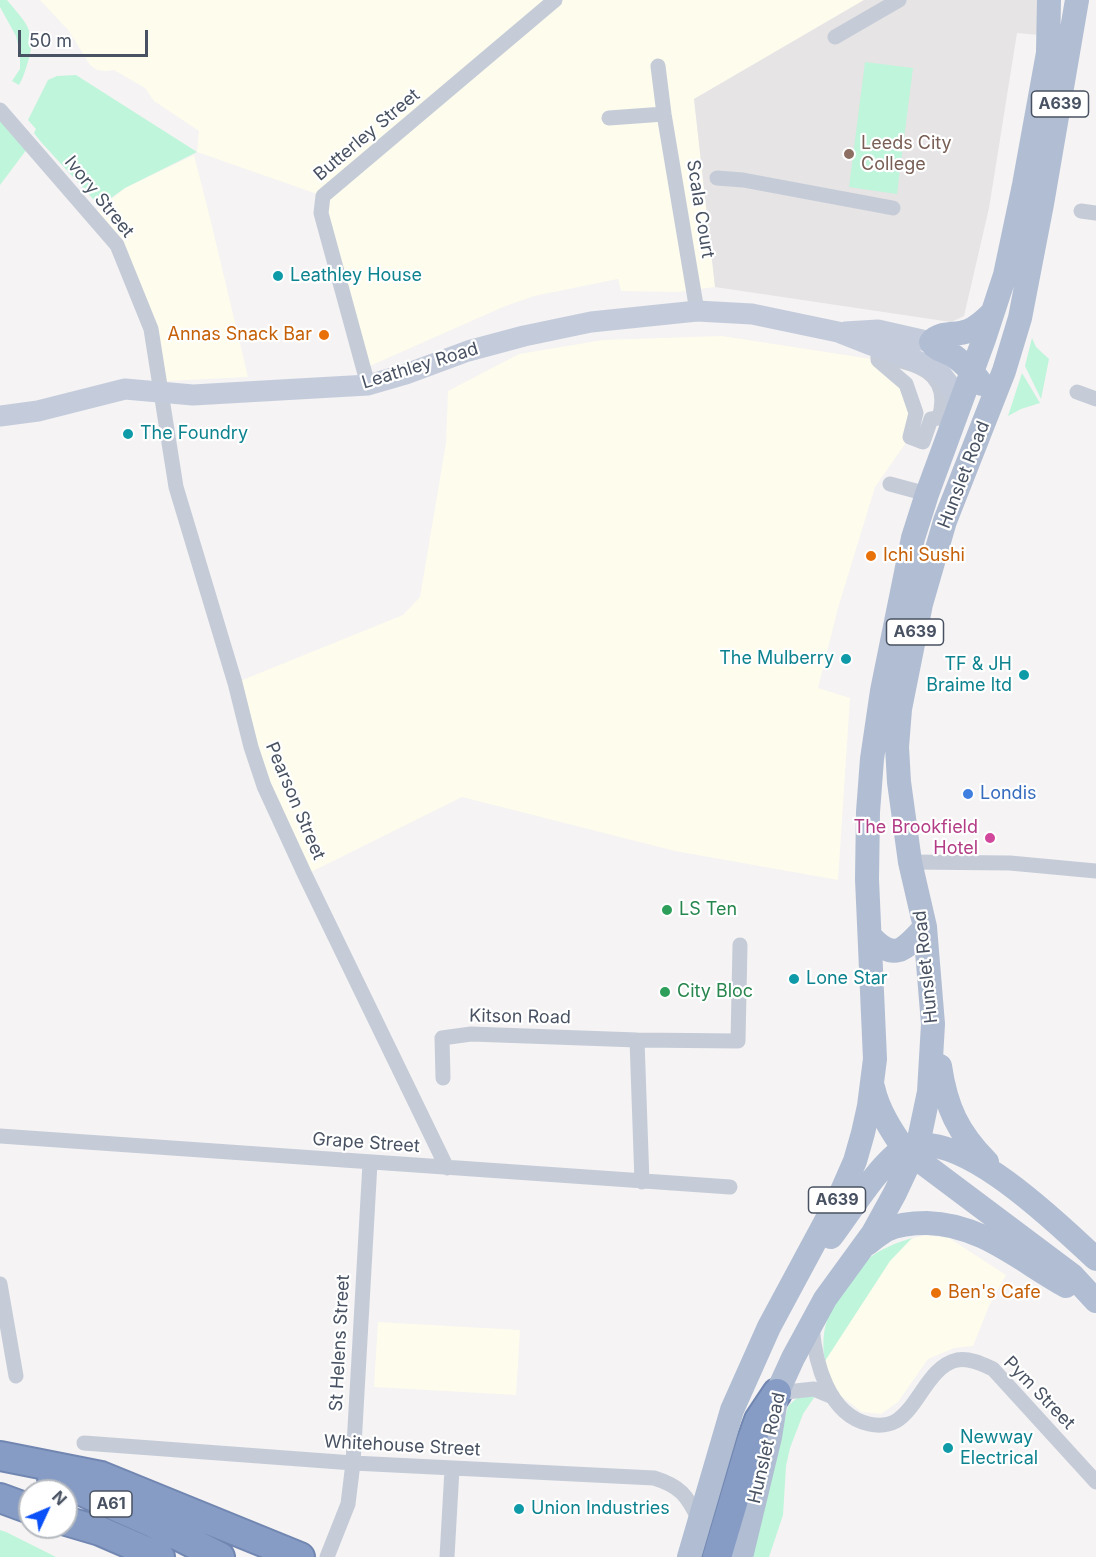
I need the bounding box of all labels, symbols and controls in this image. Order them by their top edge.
scale bar [21,18,152,56]
text: 50 m [29,30,72,51]
street label: Butterley Street [310,84,424,186]
road number: A639 [1032,91,1088,117]
place label: Leeds City College [861,133,952,176]
marker: Leeds City College [842,147,856,161]
street label: Ivory Street [60,152,138,242]
street label: Scala Court [682,158,718,260]
place label: Leathley House [290,265,422,287]
marker: Leathley House [271,269,285,283]
place label: Annas Snack Bar [167,324,312,346]
marker: Annas Snack Bar [317,328,331,342]
street label: Leathley Road [359,338,481,394]
street label: Hunslet Road [934,418,994,532]
place label: The Foundry [140,423,248,445]
marker: The Foundry [121,427,135,441]
place label: Ichi Sushi [883,545,965,567]
marker: Ichi Sushi [864,549,878,563]
road number: A639 [886,619,944,645]
place label: The Mulberry [719,648,834,670]
marker: The Mulberry [839,652,853,666]
place label: TF & JH Braime ltd [926,654,1012,696]
marker: TF & JH Braime ltd [1017,668,1031,682]
street label: Pearson Street [260,739,330,863]
place label: Londis [980,783,1036,805]
marker: Londis [961,787,975,801]
place label: The Brookfield Hotel [854,817,978,860]
marker: The Brookfield Hotel [983,831,997,845]
place label: LS Ten [679,899,737,921]
marker: LS Ten [660,903,674,917]
street label: Hunslet Road [909,909,943,1025]
place label: Lone Star [806,968,888,990]
marker: Lone Star [787,972,801,986]
place label: City Bloc [677,981,753,1003]
marker: City Bloc [658,985,672,999]
street label: Kitson Road [469,1005,571,1029]
street label: Grape Street [312,1128,420,1158]
road number: A639 [808,1187,866,1213]
street label: St Helens Street [326,1274,354,1412]
place label: Ben's Cafe [948,1282,1041,1304]
marker: Ben's Cafe [929,1286,943,1300]
street label: Pym Street [999,1352,1079,1434]
street label: Hunslet Road [744,1390,790,1506]
place label: Newway Electrical [960,1427,1038,1470]
street label: Whitehouse Street [323,1431,481,1461]
marker: Newway Electrical [941,1441,955,1455]
north arrow [18,1479,78,1539]
text: N [48,1487,71,1509]
road number: A61 [90,1491,132,1517]
place label: Union Industries [531,1498,670,1520]
marker: Union Industries [512,1502,526,1516]

